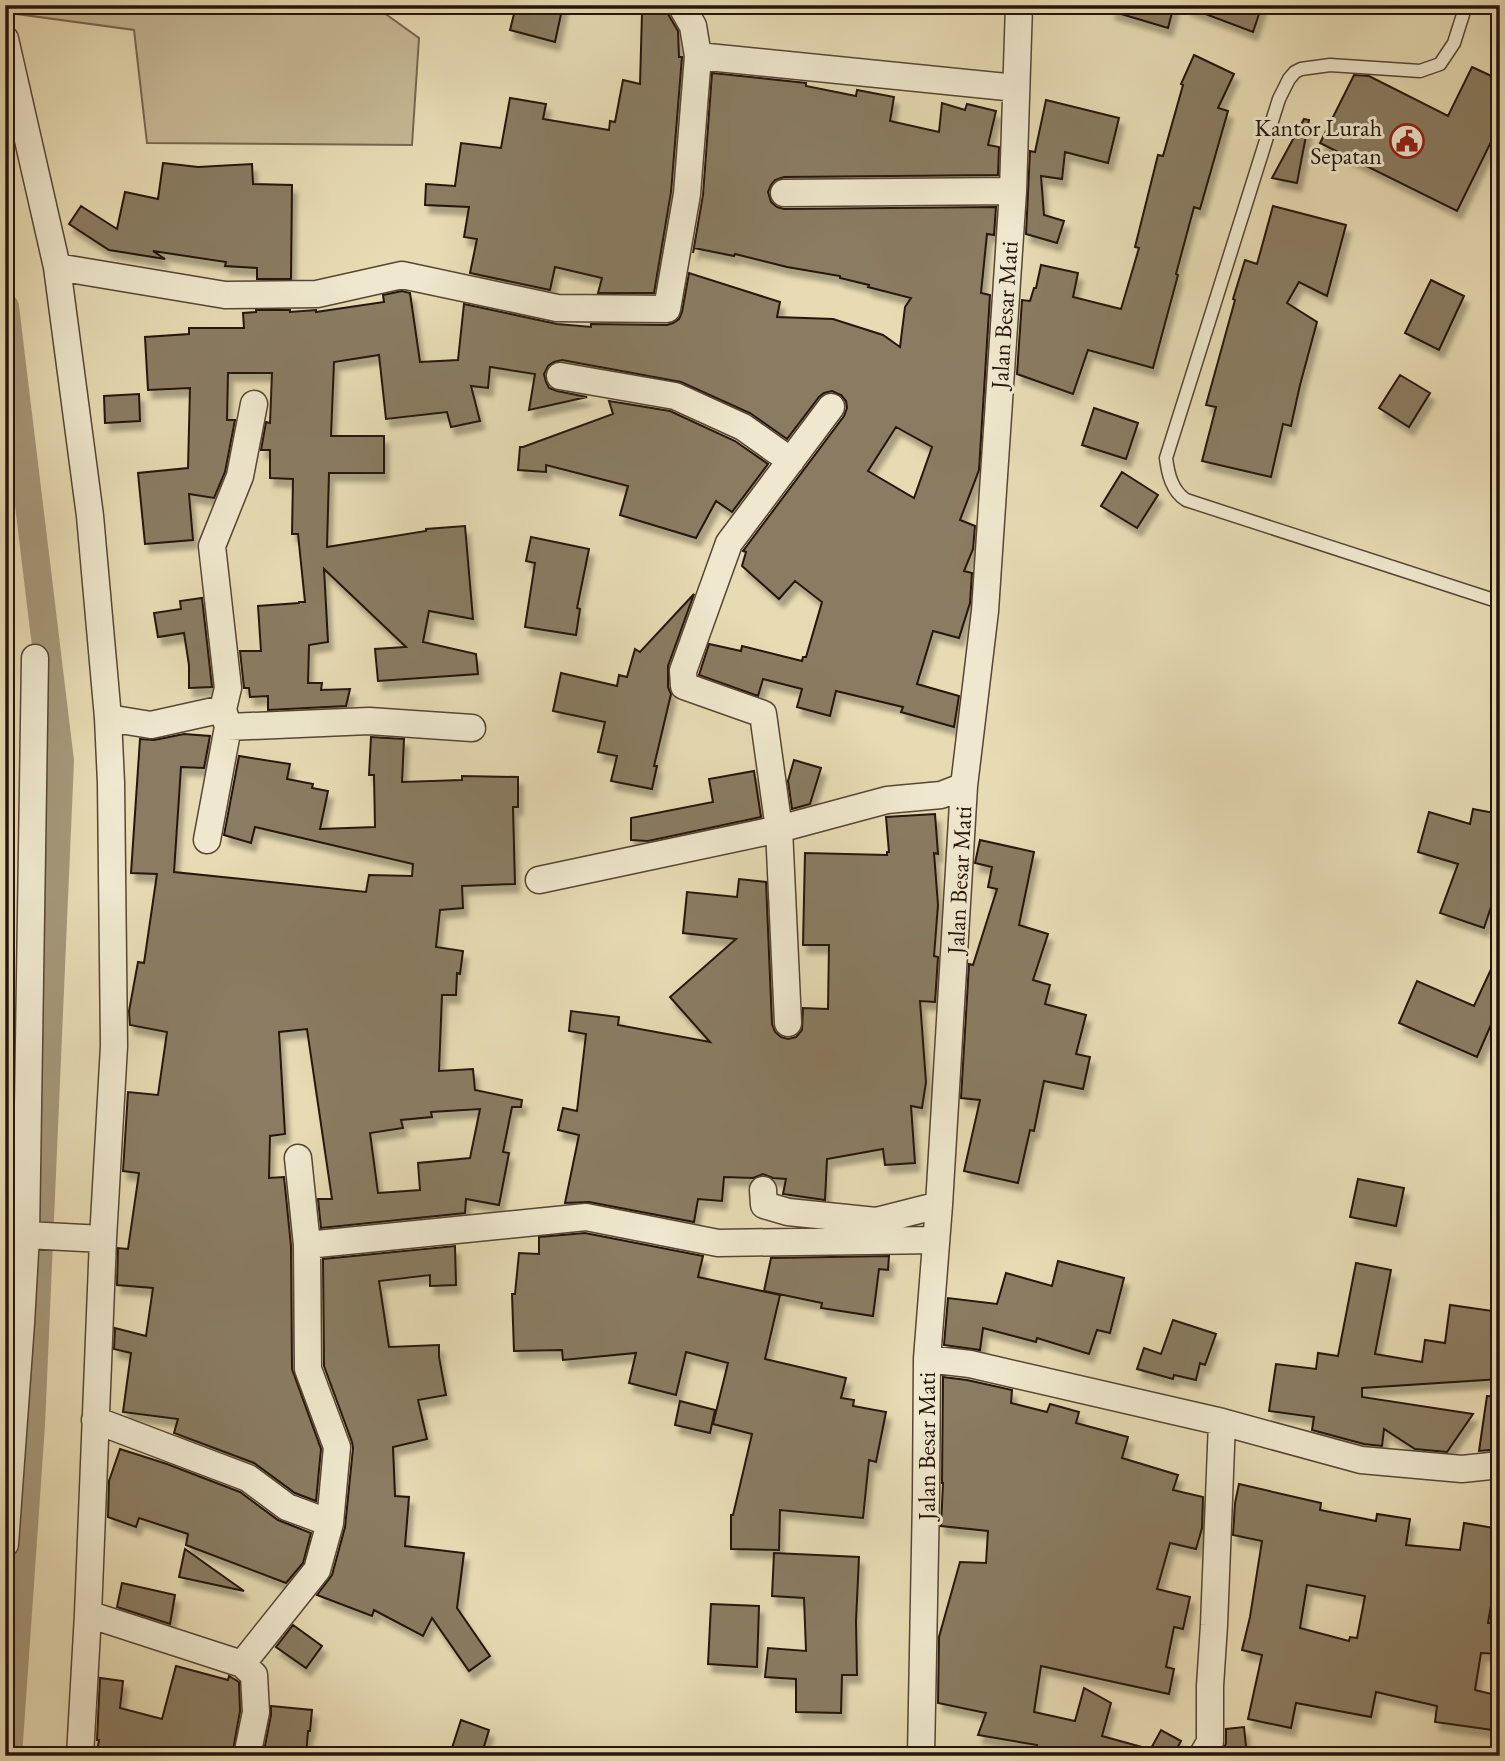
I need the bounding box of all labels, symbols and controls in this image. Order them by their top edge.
place label: Kantor Lurah Sepatan [1255,112,1382,171]
public building icon: Kantor Lurah Sepatan [1388,122,1426,160]
street label: Jalan Besar Mati [983,240,1025,392]
street label: Jalan Besar Mati [940,805,978,957]
street label: Jalan Besar Mati [911,1372,942,1522]

